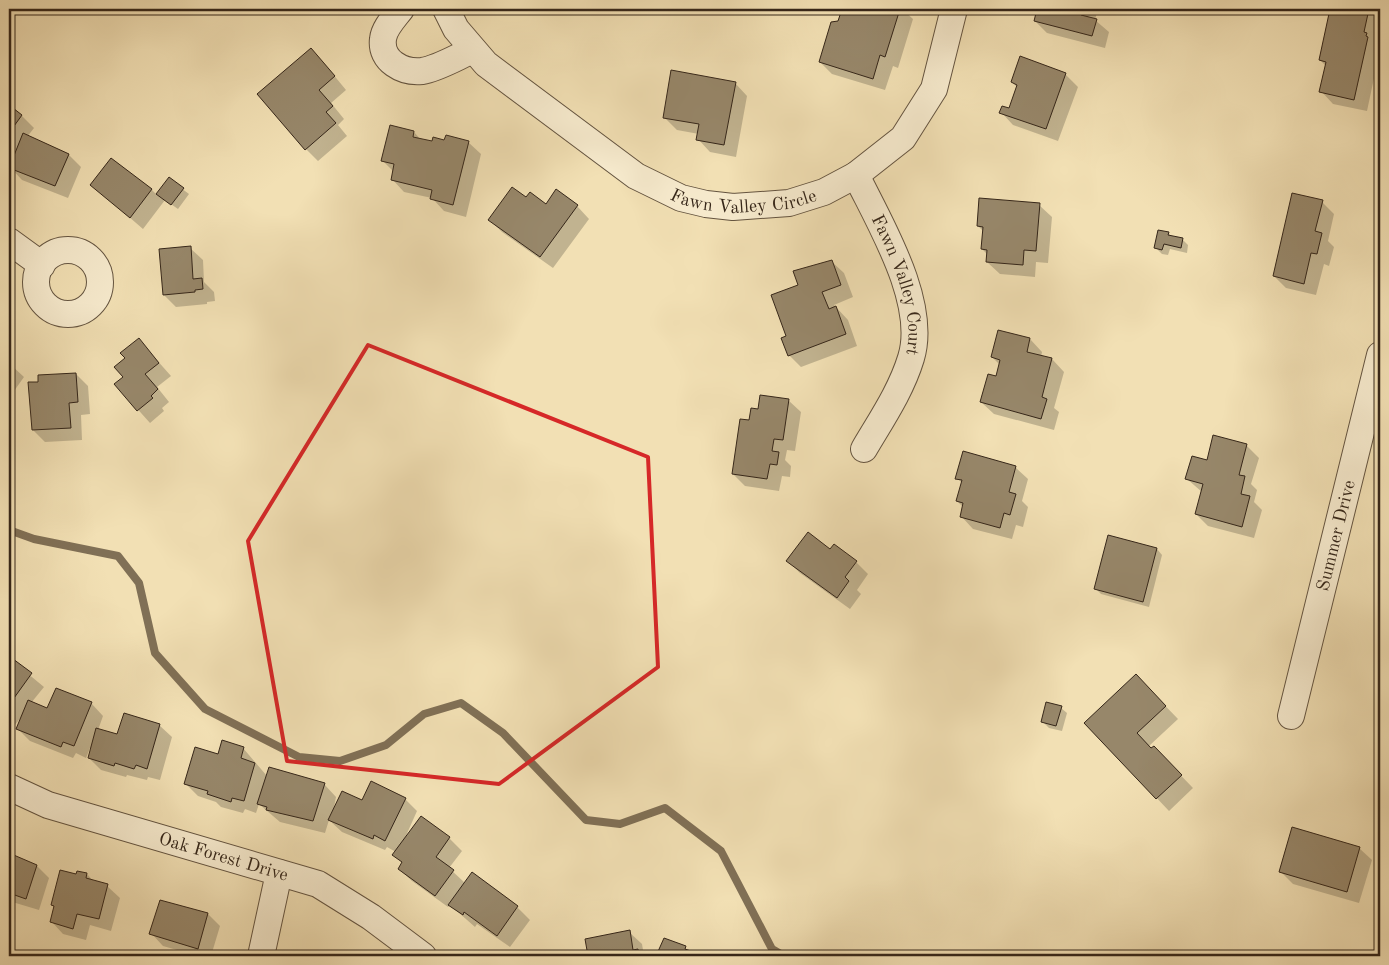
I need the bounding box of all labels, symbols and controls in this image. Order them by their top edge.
street label: Fawn Valley Circle [667,186,819,217]
street label: Fawn Valley Court [868,212,923,357]
street label: Summer Drive [1314,478,1359,593]
street label: Oak Forest Drive [157,830,290,885]

